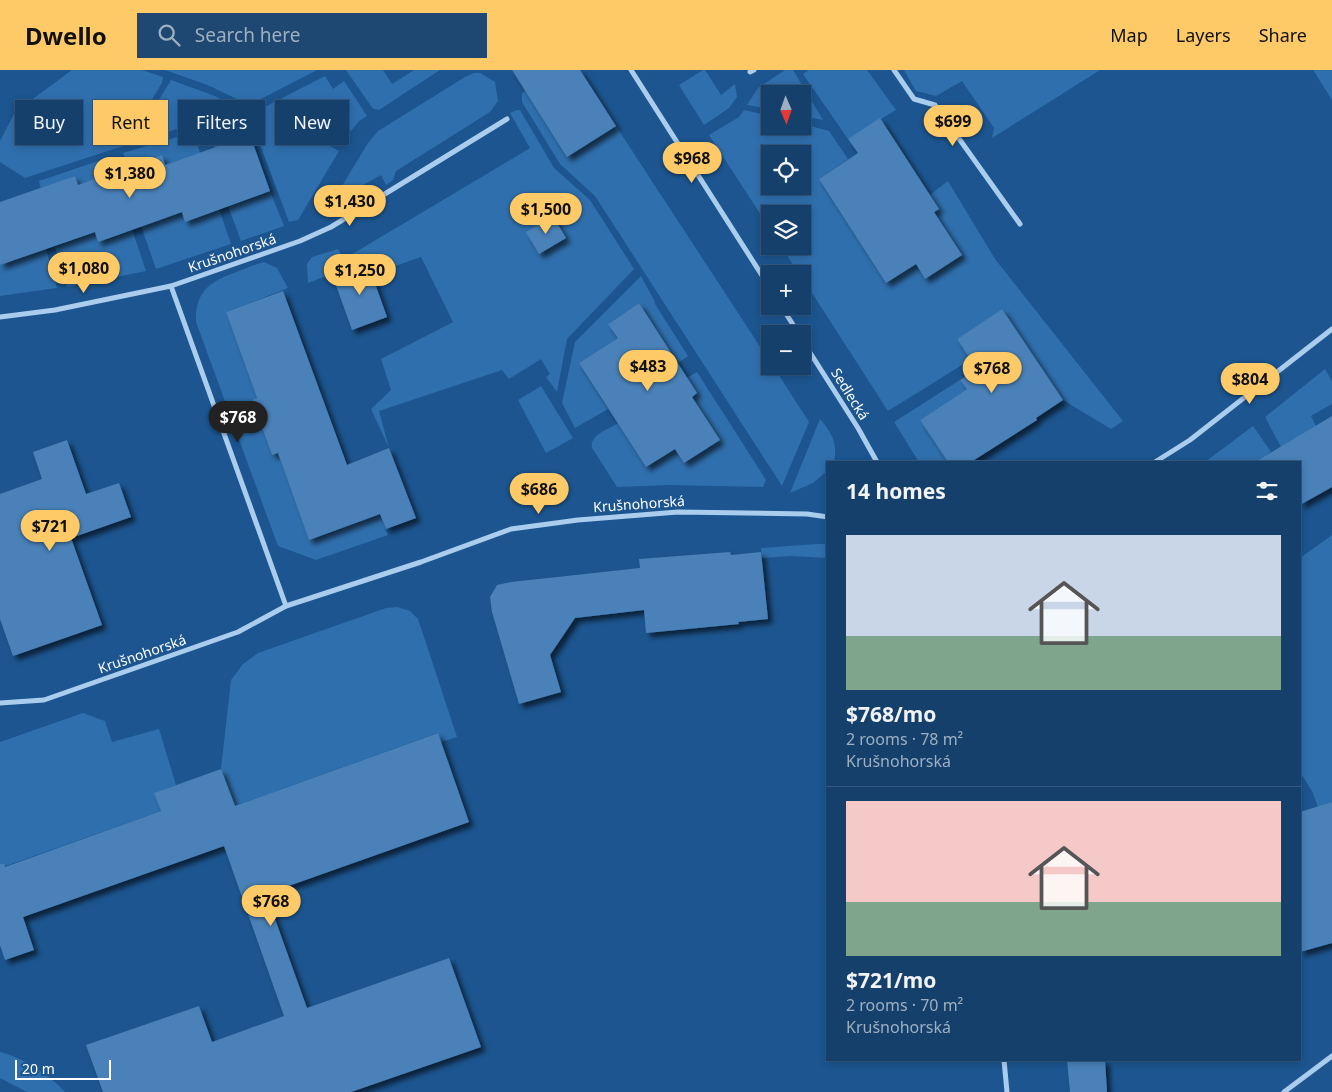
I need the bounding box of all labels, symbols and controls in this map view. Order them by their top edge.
search box [137,13,487,58]
text: Dwello [25,19,107,52]
icon: search [155,21,183,49]
text: Search here [195,22,300,48]
text: Map [1110,23,1148,47]
text: Layers [1176,23,1231,47]
text: Share [1259,23,1307,47]
north arrow [761,85,811,135]
map controls [761,85,811,375]
chip: Buy [15,100,83,145]
chip: Rent [93,100,168,145]
chip: Filters [178,100,265,145]
chip: New [275,100,349,145]
pin: $699 [923,104,983,147]
text: $699 [935,110,971,132]
pin: $968 [662,142,722,184]
button: locate [761,145,811,195]
text: $968 [674,147,710,169]
pin: $1,380 [89,156,171,199]
text: $1,380 [105,162,155,184]
pin: $1,430 [309,184,391,227]
text: $1,430 [325,190,375,212]
pin: $1,500 [505,192,587,235]
text: $1,500 [521,198,571,220]
button: layers [761,205,811,255]
street label: Krušnohorská [185,229,278,276]
pin: $1,080 [43,252,125,294]
pin: $1,250 [319,254,401,296]
text: $1,080 [59,257,109,279]
text: $1,250 [335,259,385,281]
button: + [761,265,811,315]
button: − [761,325,811,375]
pin: $483 [618,350,678,392]
pin: $768 [962,352,1022,394]
text: $483 [630,355,666,377]
text: $768 [974,357,1010,379]
pin: $804 [1220,362,1280,405]
street label: Sedlecká [827,364,874,423]
text: $804 [1232,368,1268,390]
pin: $768 [208,400,268,443]
text: $768 [220,406,256,428]
pin: $686 [509,472,569,515]
text: 14 homes [846,477,946,505]
icon: filters [1253,477,1281,505]
text: $686 [521,478,557,500]
street label: Krušnohorská [592,491,685,516]
pin: $721 [20,510,80,552]
text: $721 [32,515,68,537]
icon: home [1019,568,1109,658]
street label: Krušnohorská [95,630,188,677]
text: $768/mo [846,700,936,728]
text: 2 rooms · 78 m² [846,728,963,750]
text: Krušnohorská [846,750,951,772]
icon: home [1019,833,1109,923]
pin: $768 [241,884,301,927]
text: $768 [253,890,289,912]
text: $721/mo [846,966,936,994]
text: 2 rooms · 70 m² [846,994,963,1016]
text: Krušnohorská [846,1016,951,1038]
scale bar [15,1057,111,1080]
text: 20 m [22,1059,55,1078]

